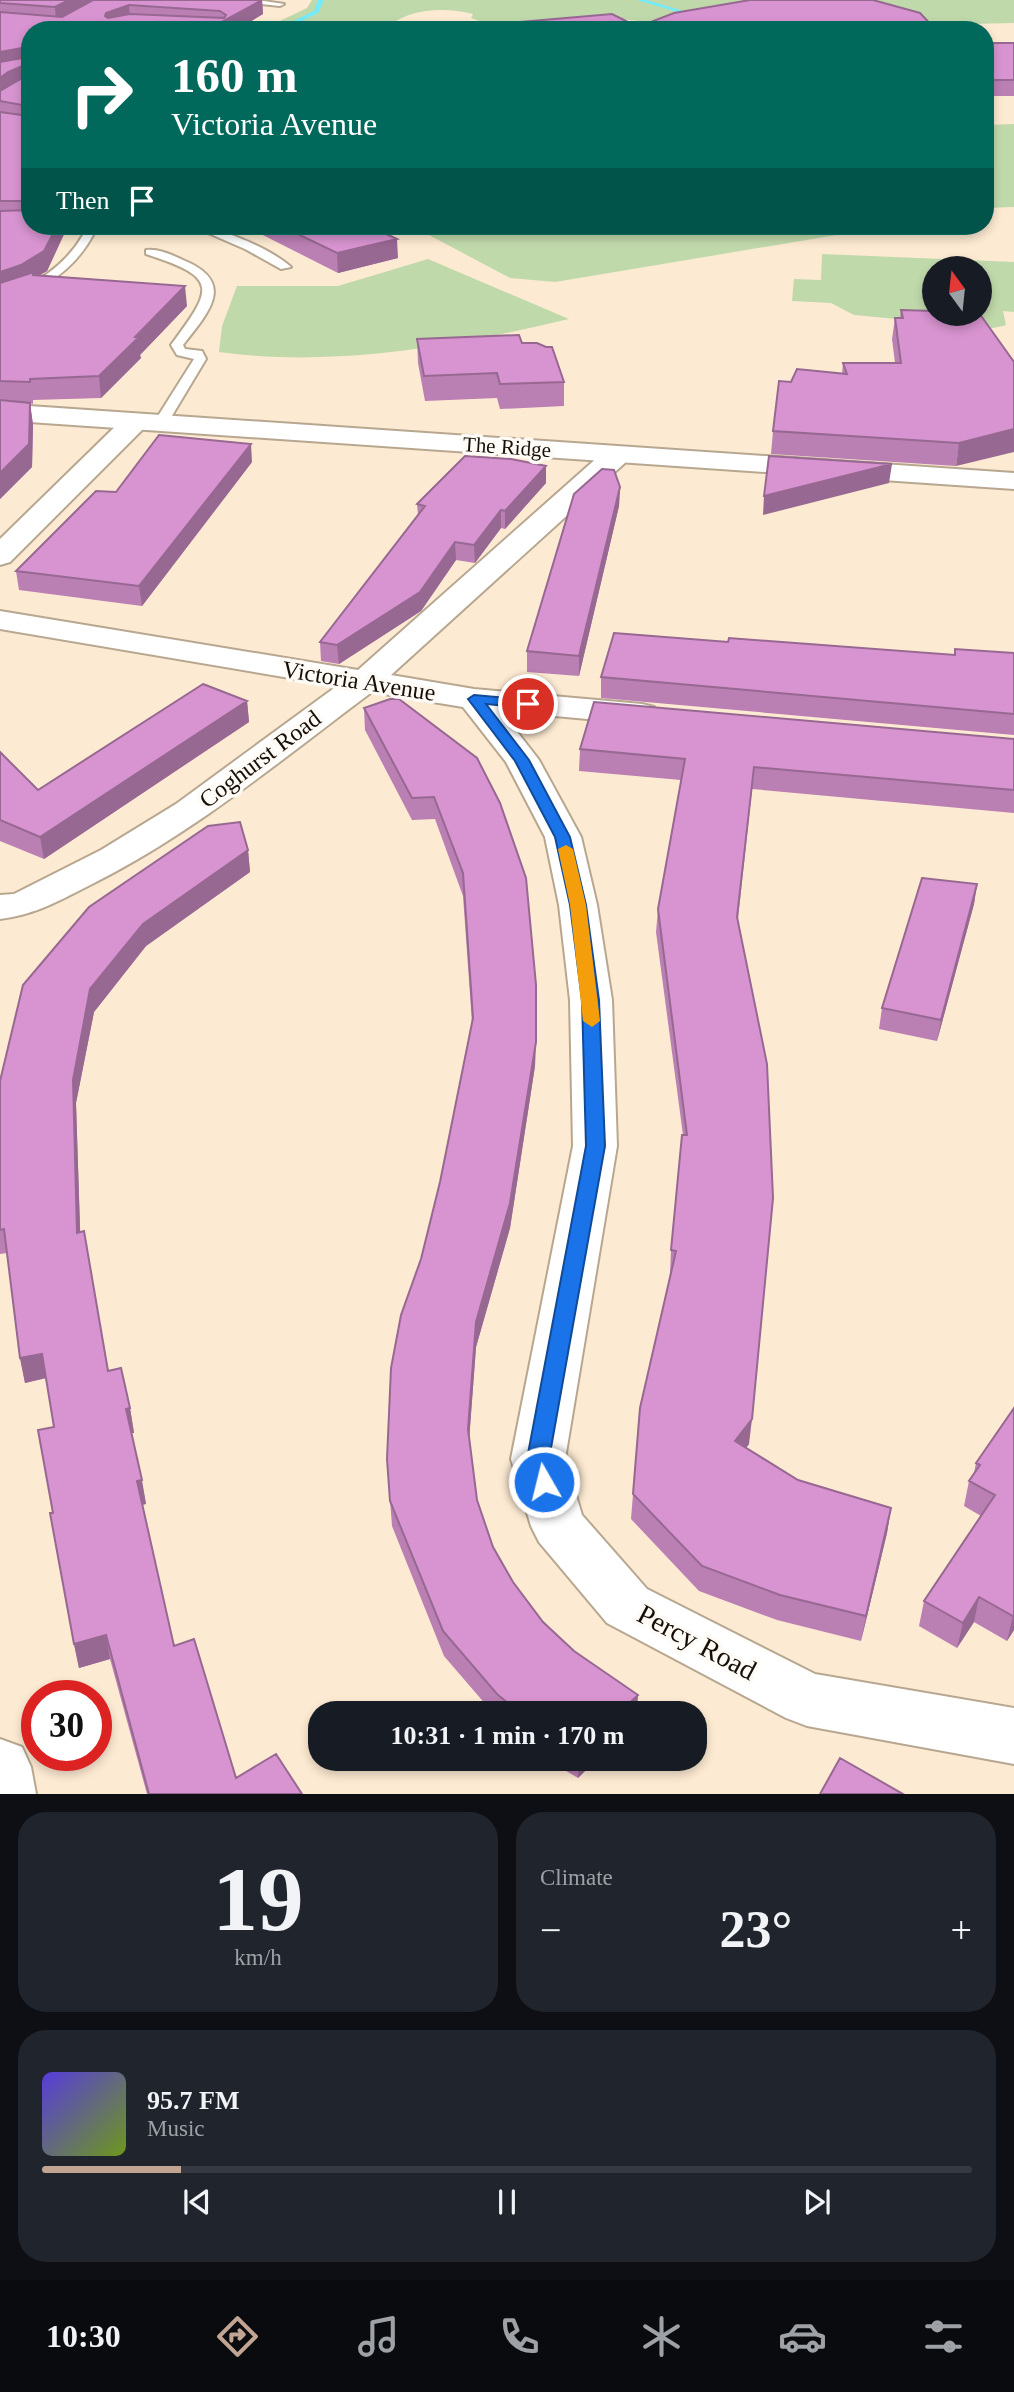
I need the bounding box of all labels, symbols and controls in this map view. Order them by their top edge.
text: 160 m [171,48,298,103]
icon: right [56,49,147,140]
text: Victoria Avenue [171,106,377,142]
icon: arrive [123,182,161,220]
text: Then [56,186,109,215]
north arrow [922,256,992,326]
map controls [922,256,992,326]
street label: The Ridge [462,432,552,462]
street label: Victoria Avenue [281,656,437,706]
pin [498,674,558,734]
icon: arrive [509,685,547,723]
street label: Coghurst Road [194,705,326,813]
position arrow [507,1445,581,1519]
street label: Percy Road [632,1598,762,1686]
speed limit sign: 30 [21,1680,112,1771]
text: 10:31 · 1 min · 170 m [391,1721,625,1750]
text: 19 [213,1849,304,1950]
text: Climate [540,1865,613,1890]
text: 23° [720,1901,792,1958]
text: − [540,1909,561,1951]
text: + [951,1909,972,1951]
text: km/h [234,1945,282,1970]
text: 95.7 FM [147,2086,239,2115]
text: Music [147,2116,205,2141]
icon: previous [178,2183,216,2221]
icon: pause [488,2183,526,2221]
icon: next [798,2183,836,2221]
icon: directions [213,2312,262,2361]
icon: music [354,2312,403,2361]
icon: phone [495,2312,544,2361]
icon: climate [637,2312,686,2361]
icon: car [778,2312,827,2361]
icon: filters [919,2312,968,2361]
text: 10:30 [46,2318,121,2354]

